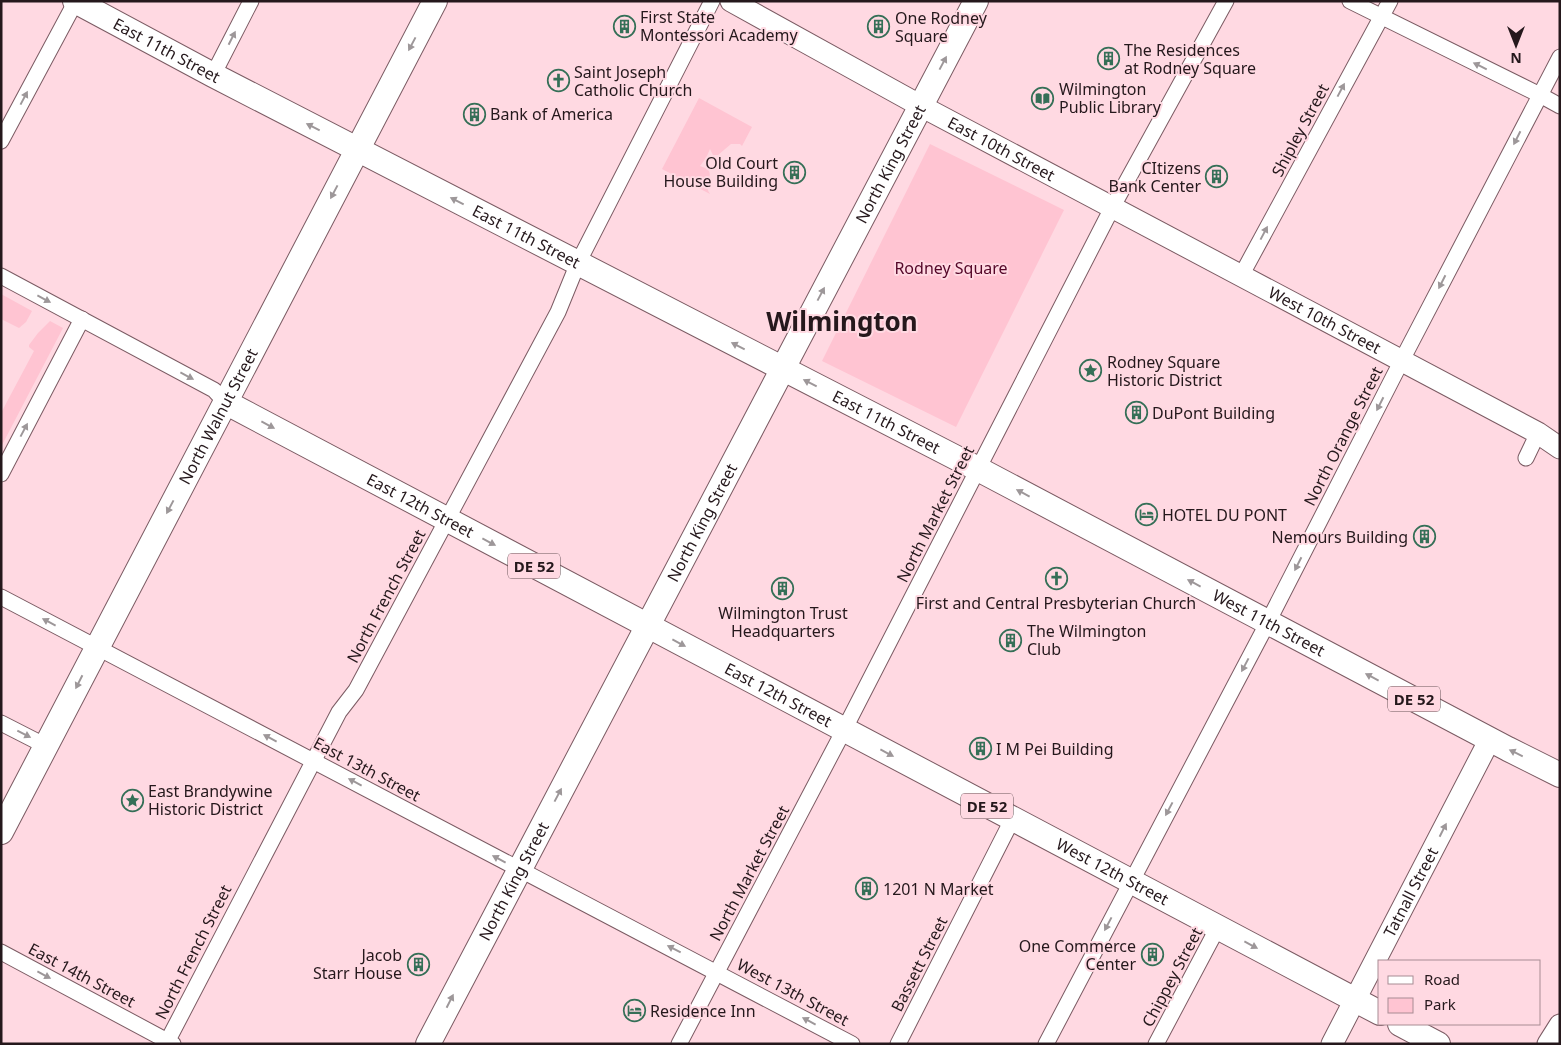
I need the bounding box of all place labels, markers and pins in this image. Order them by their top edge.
place label: First State Montessori Academy [640,6,798,46]
place label: One Rodney Square [895,7,988,47]
building icon: First State Montessori Academy [612,14,636,38]
building icon: One Rodney Square [867,15,891,39]
place label: The Residences at Rodney Square [1124,39,1256,79]
building icon: The Residences at Rodney Square [1096,47,1120,71]
place label: Saint Joseph Catholic Church [574,61,692,101]
church icon: Saint Joseph Catholic Church [546,69,570,93]
place label: Wilmington Public Library [1059,78,1162,118]
library icon: Wilmington Public Library [1031,86,1055,110]
building icon: Bank of America [462,102,486,126]
place label: Bank of America [490,103,613,125]
place label: Old Court House Building [663,152,778,192]
place label: CItizens Bank Center [1109,157,1201,197]
building icon: Old Court House Building [782,160,806,184]
building icon: CItizens Bank Center [1205,165,1229,189]
place label: Rodney Square Historic District [1107,351,1222,391]
place icon: Rodney Square Historic District [1079,359,1103,383]
building icon: DuPont Building [1124,401,1148,425]
place label: DuPont Building [1152,402,1275,424]
hotel icon: HOTEL DU PONT [1134,503,1158,527]
place label: HOTEL DU PONT [1162,504,1287,526]
building icon: Nemours Building [1412,525,1436,549]
place label: Nemours Building [1272,526,1408,548]
church icon: First and Central Presbyterian Church [1044,567,1068,591]
building icon: Wilmington Trust Headquarters [771,577,795,601]
place label: First and Central Presbyterian Church [916,592,1196,614]
place label: Wilmington Trust Headquarters [718,602,848,642]
place label: The Wilmington Club [1027,620,1146,660]
building icon: The Wilmington Club [999,628,1023,652]
building icon: I M Pei Building [968,737,992,761]
place label: I M Pei Building [996,738,1114,760]
place label: East Brandywine Historic District [148,780,273,820]
place icon: East Brandywine Historic District [120,788,144,812]
building icon: 1201 N Market [855,877,879,901]
place label: 1201 N Market [883,878,994,900]
place label: One Commerce Center [1019,935,1136,975]
building icon: One Commerce Center [1140,943,1164,967]
place label: Jacob Starr House [313,944,402,984]
building icon: Jacob Starr House [406,952,430,976]
hotel icon: Residence Inn [622,999,646,1023]
place label: Residence Inn [650,1000,756,1022]

